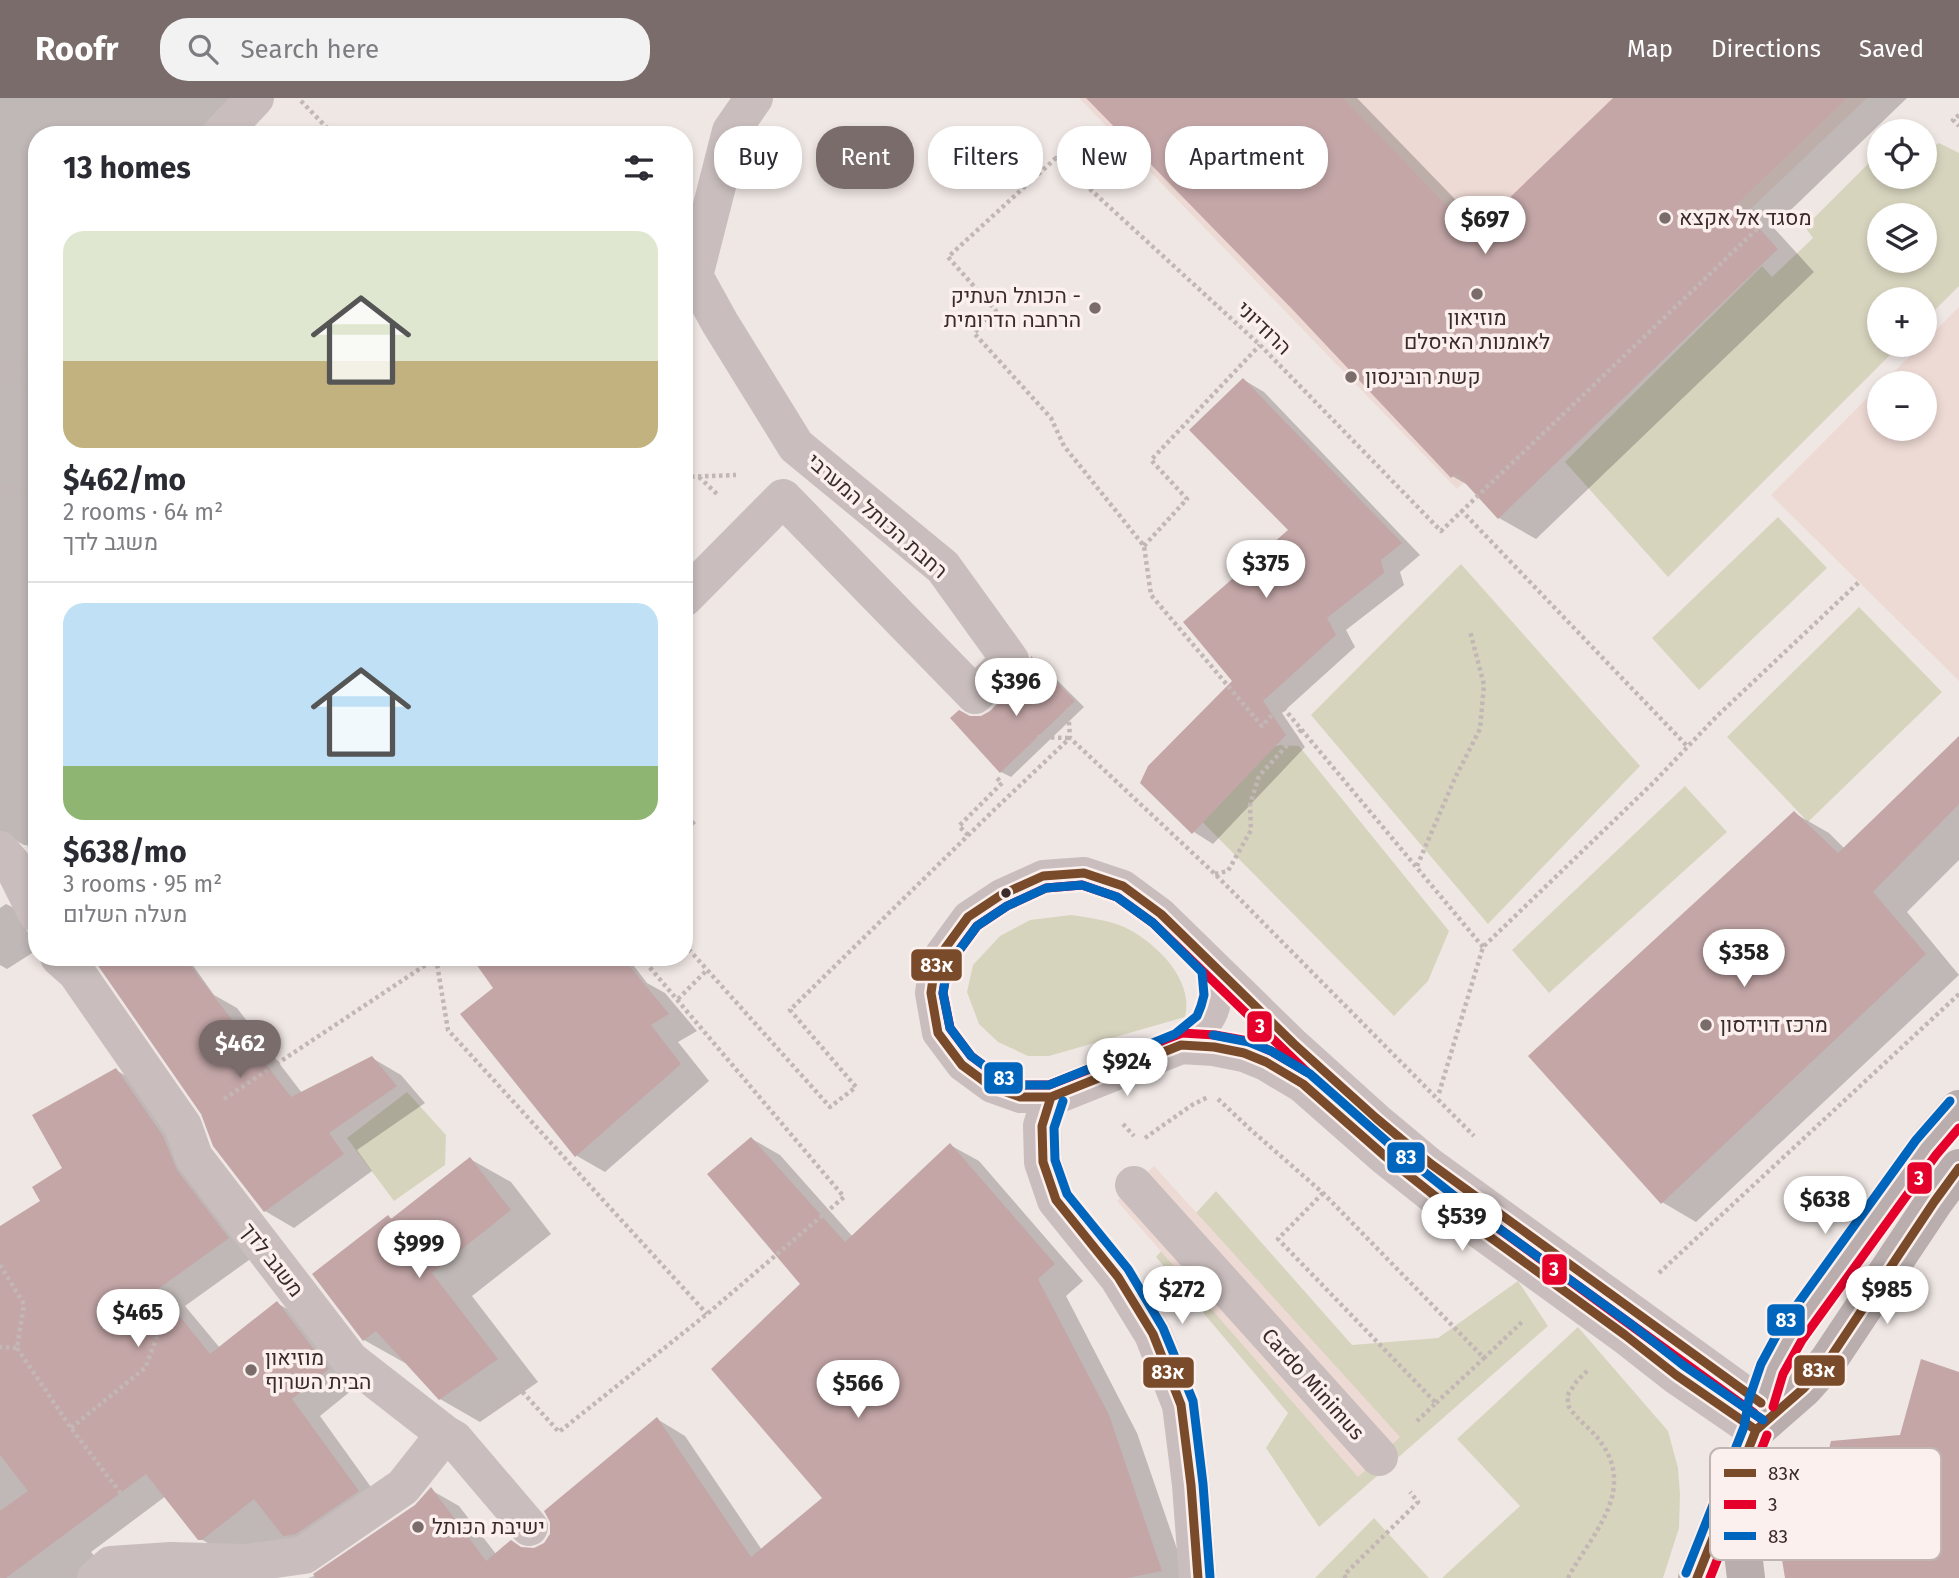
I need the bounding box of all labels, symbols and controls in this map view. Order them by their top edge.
search box [160,18,650,81]
text: Roofr [35,29,118,69]
icon: search [184,30,222,68]
text: Search here [240,34,379,65]
text: Map [1627,35,1673,63]
text: Directions [1711,35,1821,63]
text: Saved [1859,35,1924,63]
map controls [1867,119,1937,441]
button: locate [1867,119,1937,189]
chip: Buy [714,126,802,189]
chip: Rent [816,126,914,189]
chip: Filters [928,126,1043,189]
chip: New [1057,126,1151,189]
chip: Apartment [1165,126,1328,189]
icon: filters [620,149,658,187]
text: 13 homes [63,150,191,186]
pin: $697 [1444,197,1526,256]
button: layers [1867,203,1937,273]
text: $697 [1461,205,1509,233]
place label: מסגד אל אקצא [1679,205,1812,231]
marker: מסגד אל אקצא [1657,210,1673,226]
icon: home [298,277,424,403]
place label: הכותל העתיק - הרחבה הדרומית [944,283,1081,333]
marker: מוזיאון לאומנות האיסלם [1469,286,1485,302]
button: + [1867,287,1937,357]
street label: הרודיוני [1231,296,1297,360]
marker: הכותל העתיק - הרחבה הדרומית [1087,300,1103,316]
place label: מוזיאון לאומנות האיסלם [1404,305,1550,355]
place label: קשת רובינסון [1365,364,1481,390]
marker: קשת רובינסון [1343,369,1359,385]
button: − [1867,371,1937,441]
street label: רחבת הכותל המערבי [801,448,953,584]
text: $462/mo [63,462,186,498]
text: 2 rooms · 64 m² [63,498,223,526]
text: משגב לדך [63,528,158,556]
pin: $375 [1225,540,1307,600]
text: $375 [1242,549,1290,577]
icon: home [298,649,424,775]
pin: $396 [975,658,1057,718]
text: $396 [991,667,1041,695]
text: $638/mo [63,834,187,870]
text: 3 rooms · 95 m² [63,870,222,898]
unlabelled marker [999,886,1013,900]
text: מעלה השלום [63,900,187,928]
pin: $358 [1703,930,1785,989]
text: $358 [1719,938,1769,966]
line badge: 83א [910,948,963,982]
text: 83א [920,954,954,977]
line badge: 3 [1246,1010,1273,1043]
place label: מרכז דוידסון [1720,1012,1828,1038]
text: 3 [1254,1015,1265,1038]
marker: מרכז דוידסון [1698,1017,1714,1033]
pin: $462 [199,1020,281,1080]
text: $462 [215,1029,265,1057]
pin: $924 [1086,1038,1168,1098]
text: $924 [1103,1047,1151,1075]
line badge: 83 [983,1061,1024,1095]
text: 83 [994,1067,1015,1090]
line badge: 83 [1386,1141,1426,1174]
text: 83 [1396,1146,1417,1169]
line badge: 3 [1906,1161,1933,1195]
text: 3 [1913,1167,1924,1190]
pin: $638 [1784,1176,1866,1236]
text: $638 [1800,1185,1850,1213]
pin: $539 [1421,1194,1503,1253]
text: $539 [1437,1202,1487,1230]
street label: משגב לדך [235,1218,309,1302]
pin: $999 [378,1220,460,1280]
text: $999 [394,1229,444,1257]
line badge: 3 [1541,1253,1568,1286]
text: 3 [1548,1258,1559,1281]
pin: $272 [1141,1266,1223,1326]
pin: $985 [1846,1266,1928,1326]
text: $272 [1159,1275,1205,1303]
text: $985 [1862,1275,1912,1303]
pin: $465 [97,1290,179,1349]
text: $465 [113,1298,163,1326]
line badge: 83 [1766,1303,1806,1337]
text: 83 [1776,1309,1797,1332]
street label: Cardo Minimus [1256,1323,1370,1445]
place label: מוזיאון הבית השרוף [265,1345,371,1395]
line badge: 83א [1793,1354,1846,1387]
line badge: 83א [1142,1356,1195,1389]
text: 83א [1802,1359,1836,1382]
pin: $566 [817,1360,899,1420]
text: 83א [1151,1361,1185,1384]
marker: מוזיאון הבית השרוף [243,1362,259,1378]
text: $566 [833,1369,883,1397]
legend [1710,1448,1941,1560]
text: 83א [1768,1462,1800,1485]
text: 3 [1768,1493,1777,1516]
place label: ישיבת הכותל [432,1514,545,1540]
marker: ישיבת הכותל [410,1519,426,1535]
text: 83 [1768,1525,1788,1548]

